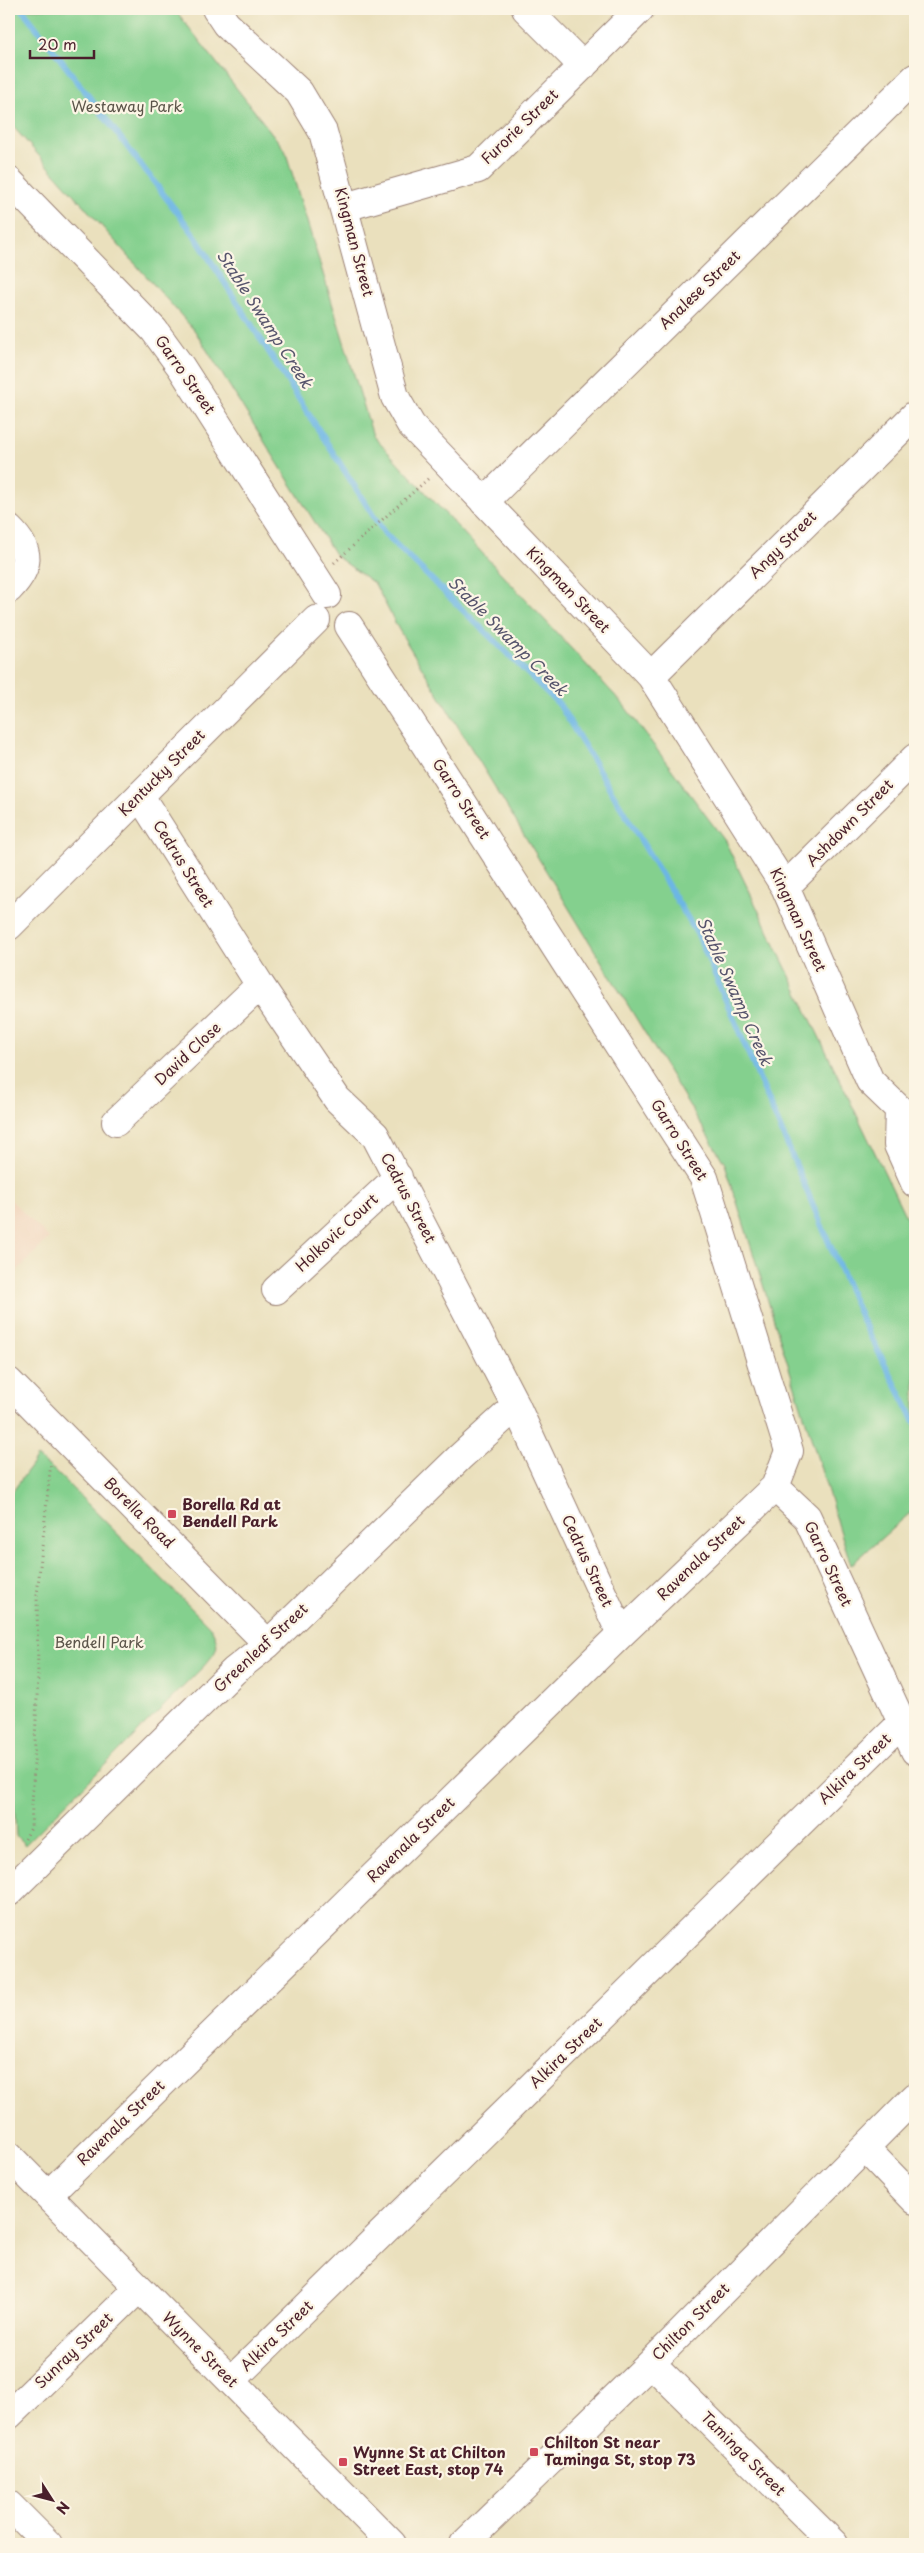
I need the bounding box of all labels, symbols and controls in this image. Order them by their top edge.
scale bar [30,28,94,60]
text: 20 m [38,32,77,55]
street label: Furorie Street [475,83,563,169]
park label: Westaway Park [71,94,183,117]
street label: Kingman Street [330,185,381,299]
water label: Stable Swamp Creek [212,244,320,394]
street label: Analese Street [653,244,745,334]
street label: Garro Street [150,330,222,418]
street label: Angy Street [743,505,821,583]
street label: Kingman Street [522,541,617,638]
water label: Stable Swamp Creek [443,570,575,702]
street label: Kentucky Street [112,723,210,821]
street label: Garro Street [428,753,497,843]
street label: Ashdown Street [800,773,898,871]
street label: Cedrus Street [148,815,220,912]
street label: Kingman Street [765,864,834,975]
water label: Stable Swamp Creek [692,912,780,1070]
street label: David Close [149,1016,225,1090]
street label: Garro Street [646,1094,714,1184]
street label: Cedrus Street [376,1148,443,1247]
street label: Holkovic Court [289,1187,383,1276]
street label: Borella Road [99,1471,181,1553]
place label: Borella Rd at Bendell Park [182,1492,281,1532]
marker: Borella Rd at Bendell Park [166,1508,178,1520]
street label: Ravenala Street [651,1509,749,1605]
street label: Cedrus Street [557,1510,620,1610]
street label: Garro Street [799,1517,859,1610]
street label: Greenleaf Street [207,1597,312,1697]
park label: Bendell Park [54,1630,144,1653]
street label: Alkira Street [812,1727,896,1809]
street label: Ravenala Street [361,1791,459,1887]
street label: Alkira Street [523,2011,607,2093]
street label: Ravenala Street [71,2074,169,2170]
street label: Chilton Street [646,2277,734,2365]
street label: Alkira Street [234,2294,318,2376]
street label: Sunray Street [28,2306,117,2393]
street label: Wynne Street [158,2306,244,2392]
street label: Taminga Street [696,2405,792,2501]
place label: Chilton St near Taminga St, stop 73 [544,2430,696,2470]
place label: Wynne St at Chilton Street East, stop 74 [353,2440,506,2480]
marker: Chilton St near Taminga St, stop 73 [528,2446,540,2458]
marker: Wynne St at Chilton Street East, stop 74 [337,2456,349,2468]
north arrow [28,2476,78,2526]
text: N [51,2497,75,2519]

